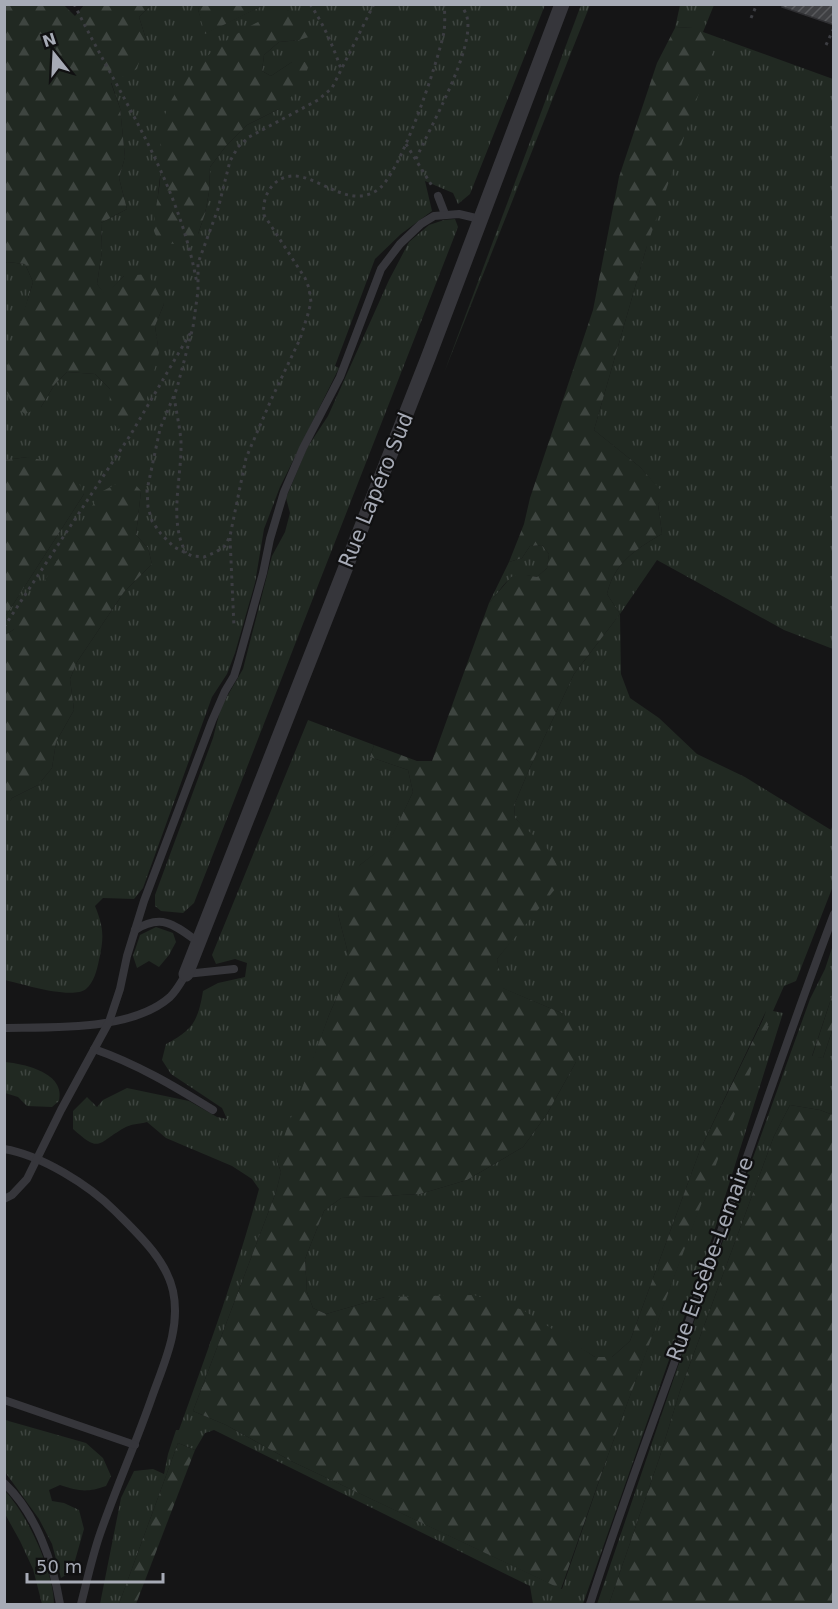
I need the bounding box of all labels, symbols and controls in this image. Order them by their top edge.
north arrow [24,24,84,84]
text: N [40,29,59,51]
street label: Rue Lapéro Sud [334,409,418,571]
street label: Rue Eusèbe-Lemaire [662,1154,758,1364]
scale bar [27,1546,164,1584]
text: 50 m [36,1556,82,1577]

